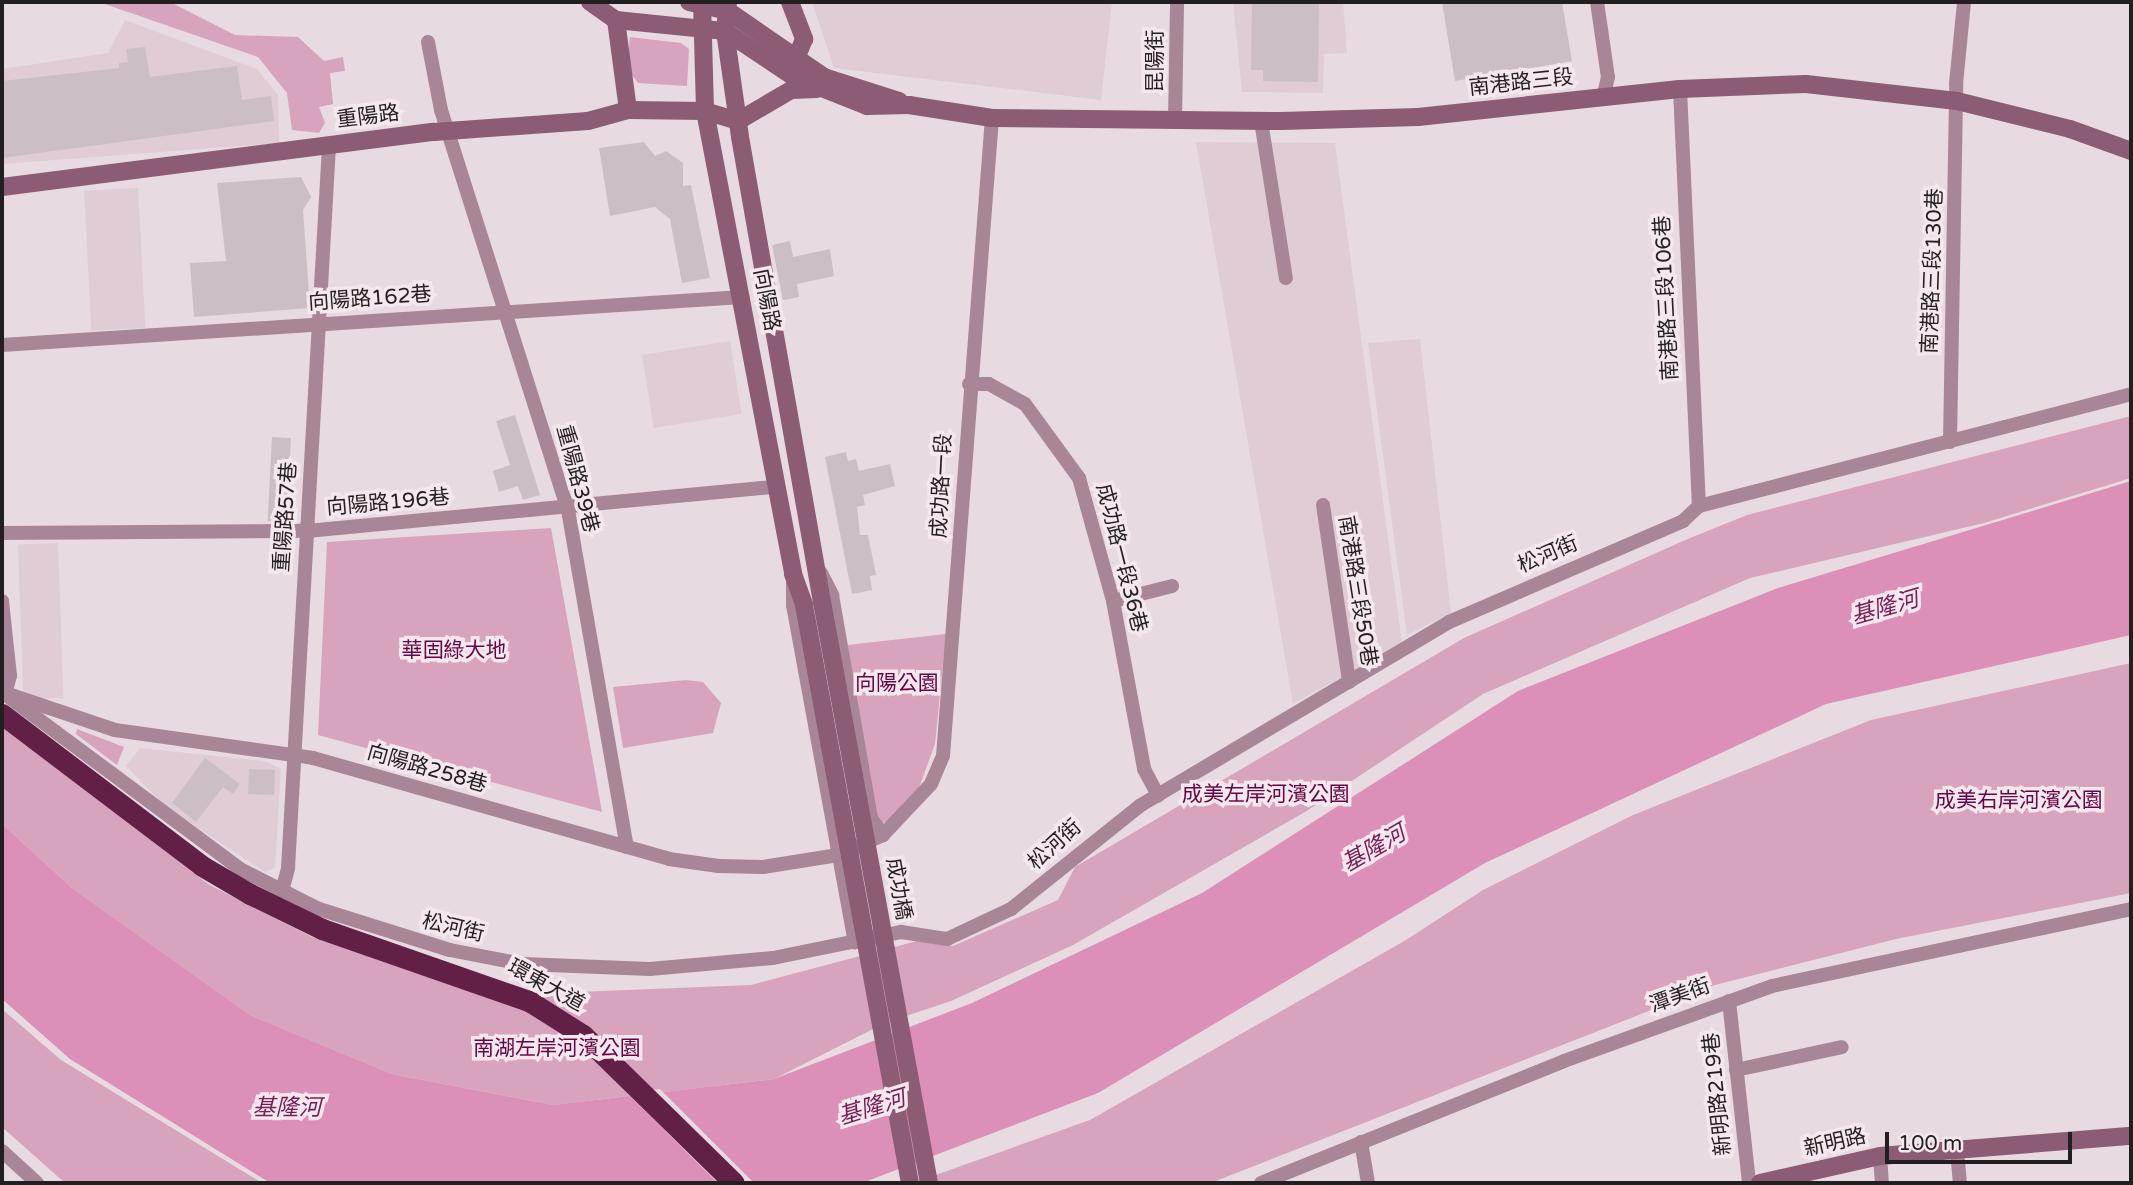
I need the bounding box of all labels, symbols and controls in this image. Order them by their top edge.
street label: 昆陽街 [1143,30,1169,92]
street label: 南港路三段 [1467,65,1575,101]
street label: 重陽路 [335,101,401,133]
street label: 南港路三段130巷 [1918,188,1948,354]
street label: 南港路三段106巷 [1650,215,1684,381]
street label: 向陽路 [748,267,784,333]
street label: 向陽路162巷 [307,282,433,316]
street label: 重陽路39巷 [551,422,603,536]
street label: 成功路一段 [927,433,957,539]
street label: 重陽路57巷 [270,461,302,573]
street label: 成功路一段36巷 [1090,481,1152,635]
street label: 向陽路196巷 [325,485,451,521]
street label: 南港路三段50巷 [1333,514,1381,668]
street label: 松河街 [1514,531,1582,579]
water label: 基隆河 [1848,585,1922,631]
park label: 華固綠大地 [402,638,506,664]
park label: 向陽公園 [855,671,939,697]
street label: 向陽路258巷 [364,740,490,798]
park label: 成美左岸河濱公園 [1182,782,1350,808]
park label: 成美右岸河濱公園 [1935,788,2103,814]
street label: 松河街 [1023,815,1087,875]
water label: 基隆河 [1337,820,1411,878]
street label: 成功橋 [880,856,916,922]
street label: 松河街 [419,909,487,947]
street label: 環東大道 [503,955,589,1017]
street label: 潭美街 [1646,973,1714,1019]
street label: 新明路219巷 [1699,1031,1737,1157]
park label: 南湖左岸河濱公園 [473,1036,641,1062]
water label: 基隆河 [835,1085,909,1131]
water label: 基隆河 [253,1094,321,1122]
scale bar [1888,1118,2075,1162]
street label: 新明路 [1801,1124,1869,1162]
text: 100 m [1898,1131,1962,1156]

